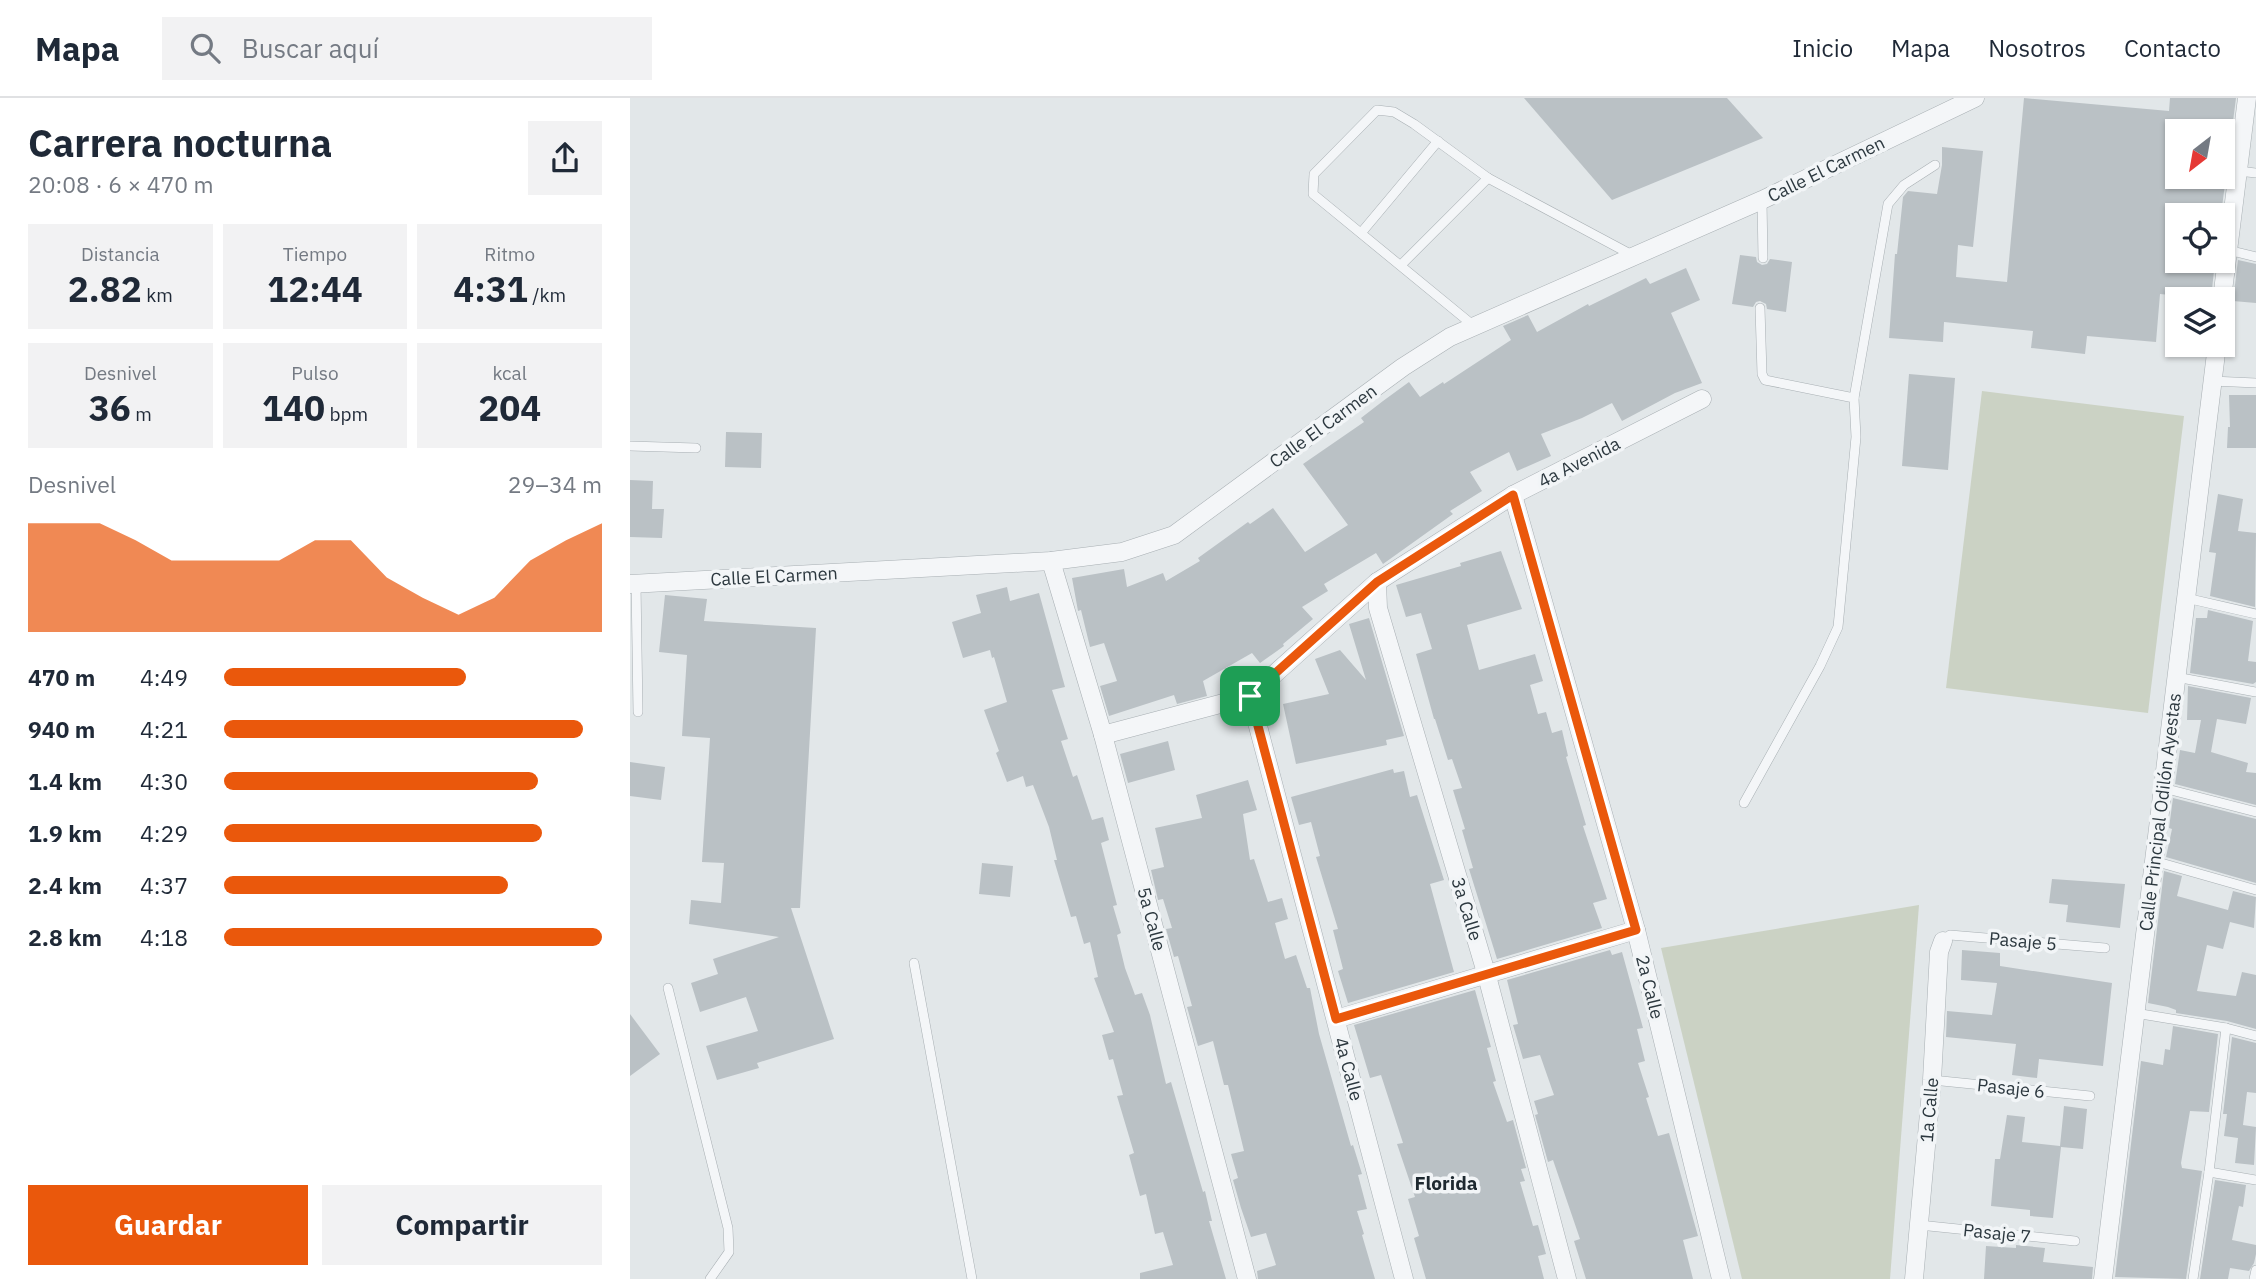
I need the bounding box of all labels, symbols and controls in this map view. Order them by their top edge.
search box [162,17,652,80]
text: Mapa [35,27,120,70]
icon: search [186,29,224,67]
text: Buscar aquí [242,31,379,65]
text: Inicio [1792,32,1853,64]
text: Mapa [1891,32,1950,64]
text: Nosotros [1988,32,2086,64]
text: Contacto [2124,32,2221,64]
text: Carrera nocturna [28,118,332,167]
north arrow [2165,119,2235,189]
map controls [2165,119,2235,357]
button: share [528,121,602,195]
street label: Calle El Carmen [1764,131,1888,207]
text: 20:08 · 6 × 470 m [28,169,214,199]
button: locate [2165,203,2235,273]
text: Distancia [81,242,160,266]
text: Tiempo [283,242,347,266]
text: Ritmo [484,242,535,266]
text: 2.82 [68,266,142,312]
text: 12:44 [267,266,363,312]
text: 4:31 [453,266,528,312]
text: km [142,283,173,307]
text: /km [528,283,566,307]
button: layers [2165,287,2235,357]
text: Desnivel [84,361,157,385]
text: Pulso [291,361,339,385]
text: kcal [492,361,527,385]
street label: Calle El Carmen [1265,379,1381,473]
text: 36 [89,385,131,431]
text: 140 [262,385,325,431]
text: 204 [478,385,541,431]
text: m [131,402,152,426]
text: bpm [325,402,368,426]
street label: 4a Avenida [1534,431,1624,492]
text: Desnivel [28,469,116,499]
text: 29–34 m [508,469,602,499]
street label: Calle El Carmen [710,561,838,591]
text: 470 m [28,662,95,692]
text: 4:49 [140,662,188,692]
pin [1220,666,1280,726]
icon: arrive [1231,677,1269,715]
street label: Calle Principal Odilón Ayestas [2134,692,2186,932]
text: 940 m [28,714,95,744]
text: 4:21 [140,714,188,744]
text: 1.4 km [28,766,102,796]
text: 4:30 [140,766,188,796]
text: 1.9 km [28,818,102,848]
text: 4:29 [140,818,188,848]
text: 2.4 km [28,870,102,900]
text: 4:37 [140,870,188,900]
street label: 3a Calle [1446,875,1488,944]
street label: 5a Calle [1132,885,1172,953]
text: 2.8 km [28,922,102,952]
text: 4:18 [140,922,188,952]
street label: Pasaje 5 [1988,927,2058,955]
street label: 2a Calle [1631,953,1669,1021]
street label: 4a Calle [1329,1035,1369,1103]
street label: Pasaje 6 [1976,1073,2046,1103]
street label: 1a Calle [1915,1076,1943,1143]
district label: Florida [1414,1171,1478,1195]
button: Guardar [28,1185,308,1265]
button: Compartir [322,1185,602,1265]
street label: Pasaje 7 [1962,1218,2032,1248]

